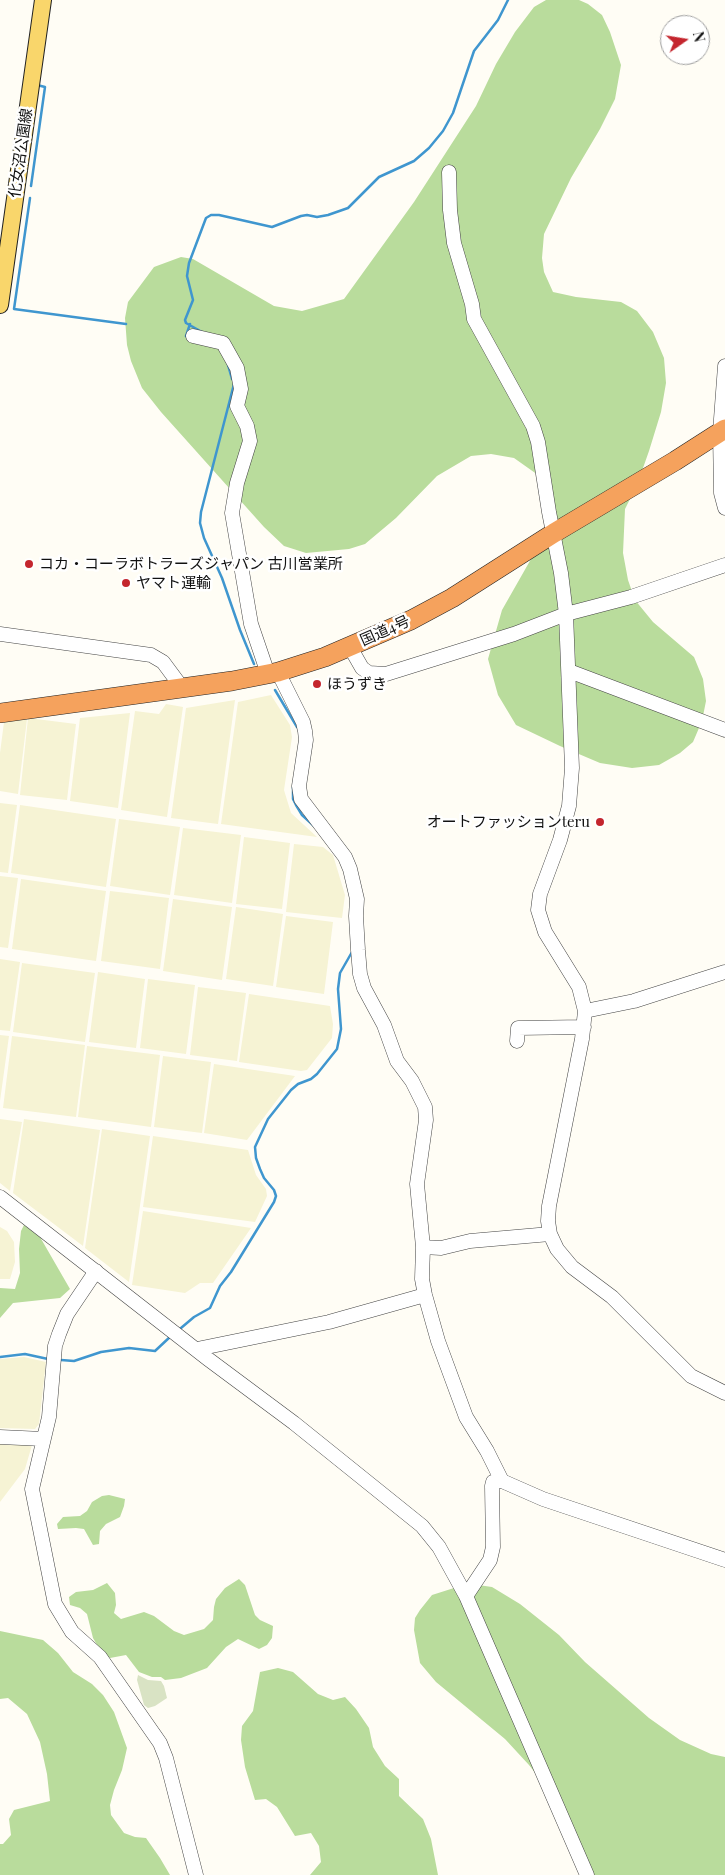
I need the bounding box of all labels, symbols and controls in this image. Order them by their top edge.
north arrow [660,15,710,65]
text: N [689,30,710,44]
street label: 化女沼公園線 [6,107,36,199]
place label: コカ・コーラボトラーズジャパン 古川営業所 [39,555,343,573]
marker: コカ・コーラボトラーズジャパン 古川営業所 [23,558,35,570]
place label: ヤマト運輸 [136,574,211,592]
marker: ヤマト運輸 [120,577,132,589]
street label: 国道4号 [357,612,413,650]
place label: ほうずき [327,675,387,693]
marker: ほうずき [311,678,323,690]
place label: オートファッションteru [427,813,590,831]
marker: オートファッションteru [594,816,606,828]

